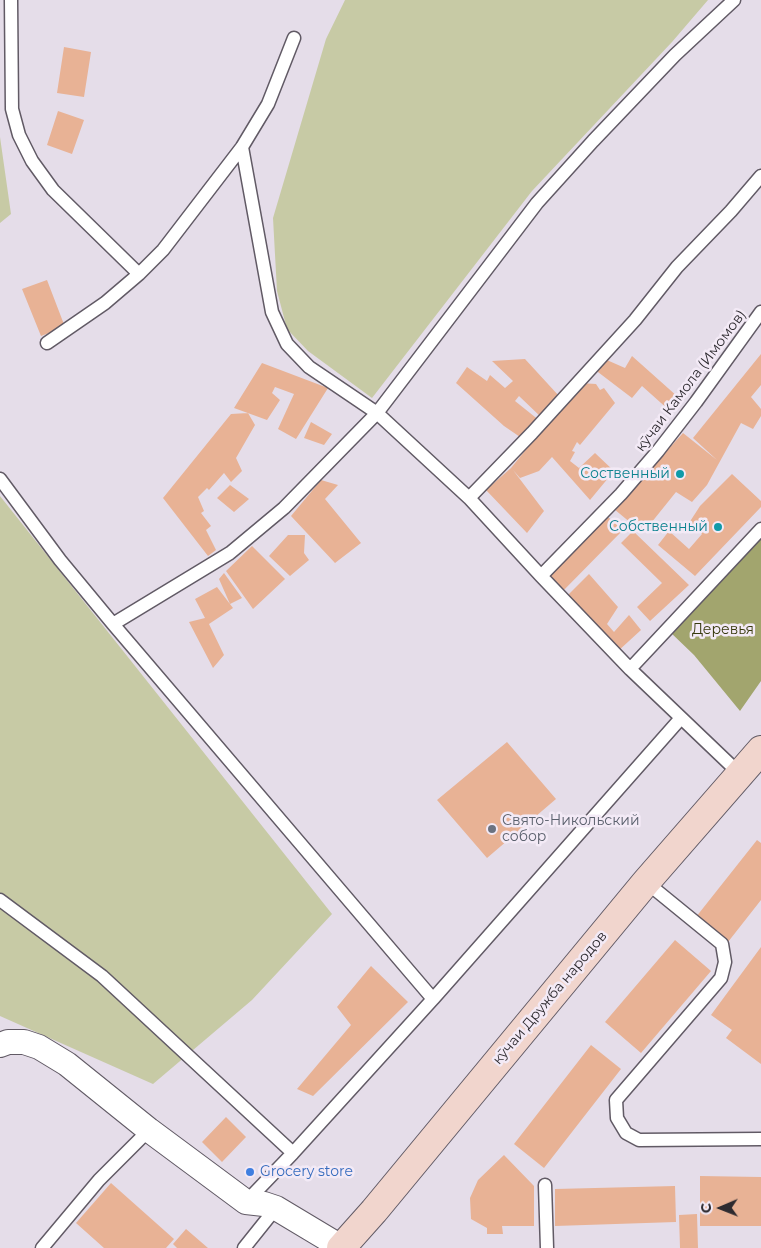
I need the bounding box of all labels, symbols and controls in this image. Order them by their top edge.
street label: кӯчаи Камола (Имомов) [632,307,750,455]
place label: Соственный [580,466,670,482]
marker: Соственный [674,468,686,480]
place label: Собственный [609,519,708,535]
marker: Собственный [712,521,724,533]
park label: Деревья [692,622,754,638]
place label: Свято-Никольский собор [502,813,640,846]
marker: Свято-Никольский собор [486,823,498,835]
street label: кӯчаи Дружба народов [489,928,611,1068]
place label: Grocery store [260,1164,353,1180]
marker: Grocery store [244,1166,256,1178]
north arrow [696,1183,746,1233]
text: С [697,1203,715,1214]

